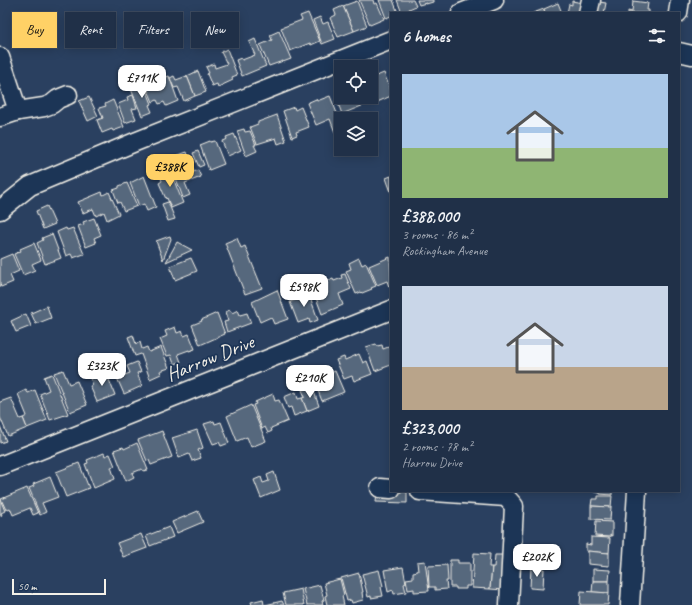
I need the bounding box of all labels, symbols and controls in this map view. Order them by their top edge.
chip: Buy [12,12,57,48]
chip: Rent [65,12,116,48]
chip: Filters [124,12,183,48]
chip: New [191,12,239,48]
icon: filters [646,25,668,47]
text: 6 homes [402,26,450,47]
map controls [334,60,378,156]
button: locate [334,60,378,104]
pin: £711K [114,65,170,99]
text: £711K [127,70,157,86]
icon: home [499,100,571,172]
button: layers [334,112,378,156]
pin: £388K [142,154,198,188]
text: £388K [155,159,185,175]
text: £388,000 [402,206,459,227]
text: 3 rooms · 86 m² [402,227,472,243]
text: Rockingham Avenue [402,243,487,259]
pin: £598K [276,274,332,308]
text: £598K [289,279,319,295]
icon: home [499,312,571,384]
street label: Harrow Drive [162,329,259,387]
pin: £323K [74,353,130,387]
text: £323K [87,358,117,374]
pin: £210K [282,365,338,399]
text: £210K [295,370,325,386]
text: £323,000 [402,418,459,439]
text: 2 rooms · 78 m² [402,439,472,455]
text: Harrow Drive [402,455,462,471]
pin: £202K [509,544,565,578]
text: £202K [522,549,552,565]
scale bar [12,577,106,596]
text: 50 m [18,579,37,593]

